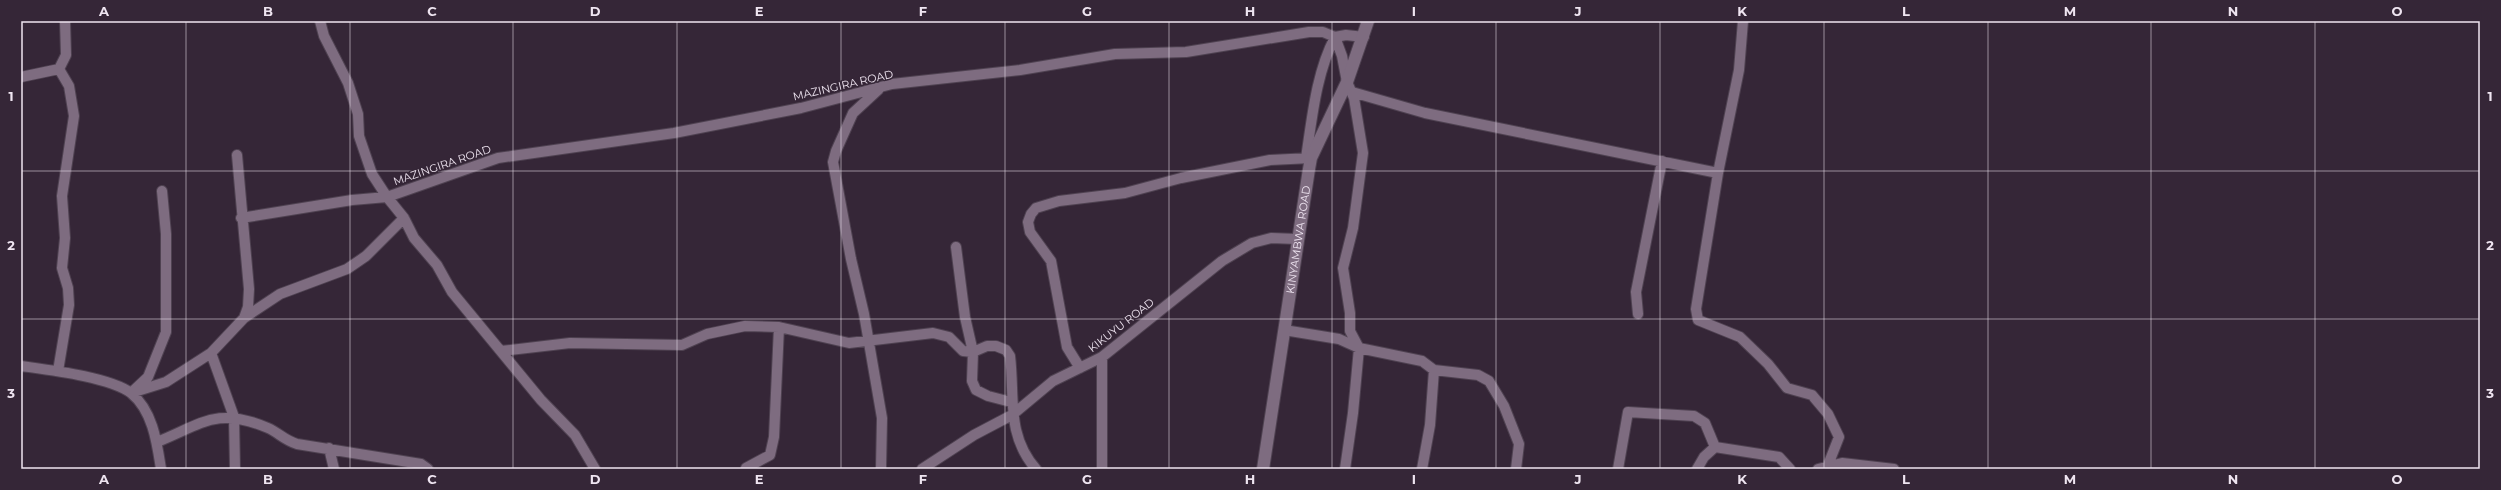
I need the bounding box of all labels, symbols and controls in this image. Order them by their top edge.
text: A [98,3,110,19]
text: B [263,3,273,19]
text: C [427,3,437,19]
text: D [590,3,601,19]
text: E [755,3,764,19]
text: F [919,3,927,19]
text: G [1082,3,1092,19]
text: H [1245,3,1255,19]
text: I [1412,3,1416,19]
text: J [1573,3,1582,19]
text: K [1737,3,1747,19]
text: L [1902,3,1910,19]
text: M [2064,3,2076,19]
text: N [2228,3,2238,19]
text: O [2392,3,2403,19]
street label: MAZINGIRA ROAD [792,67,894,103]
text: 1 [8,88,14,104]
text: 1 [2487,88,2493,104]
street label: MAZINGIRA ROAD [391,142,493,188]
street label: KINYAMBWA ROAD [1283,185,1313,295]
text: 2 [7,237,15,253]
text: 2 [2486,237,2494,253]
street label: KIKUYU ROAD [1085,295,1157,355]
text: 3 [6,385,15,401]
text: 3 [2485,385,2494,401]
text: A [98,471,110,487]
text: B [263,471,273,487]
text: C [427,471,437,487]
text: D [590,471,601,487]
text: E [755,471,764,487]
text: F [919,471,927,487]
text: G [1082,471,1092,487]
text: H [1245,471,1255,487]
text: I [1412,471,1416,487]
text: J [1573,471,1582,487]
text: K [1737,471,1747,487]
text: L [1902,471,1910,487]
text: M [2064,471,2076,487]
text: N [2228,471,2238,487]
text: O [2392,471,2403,487]

